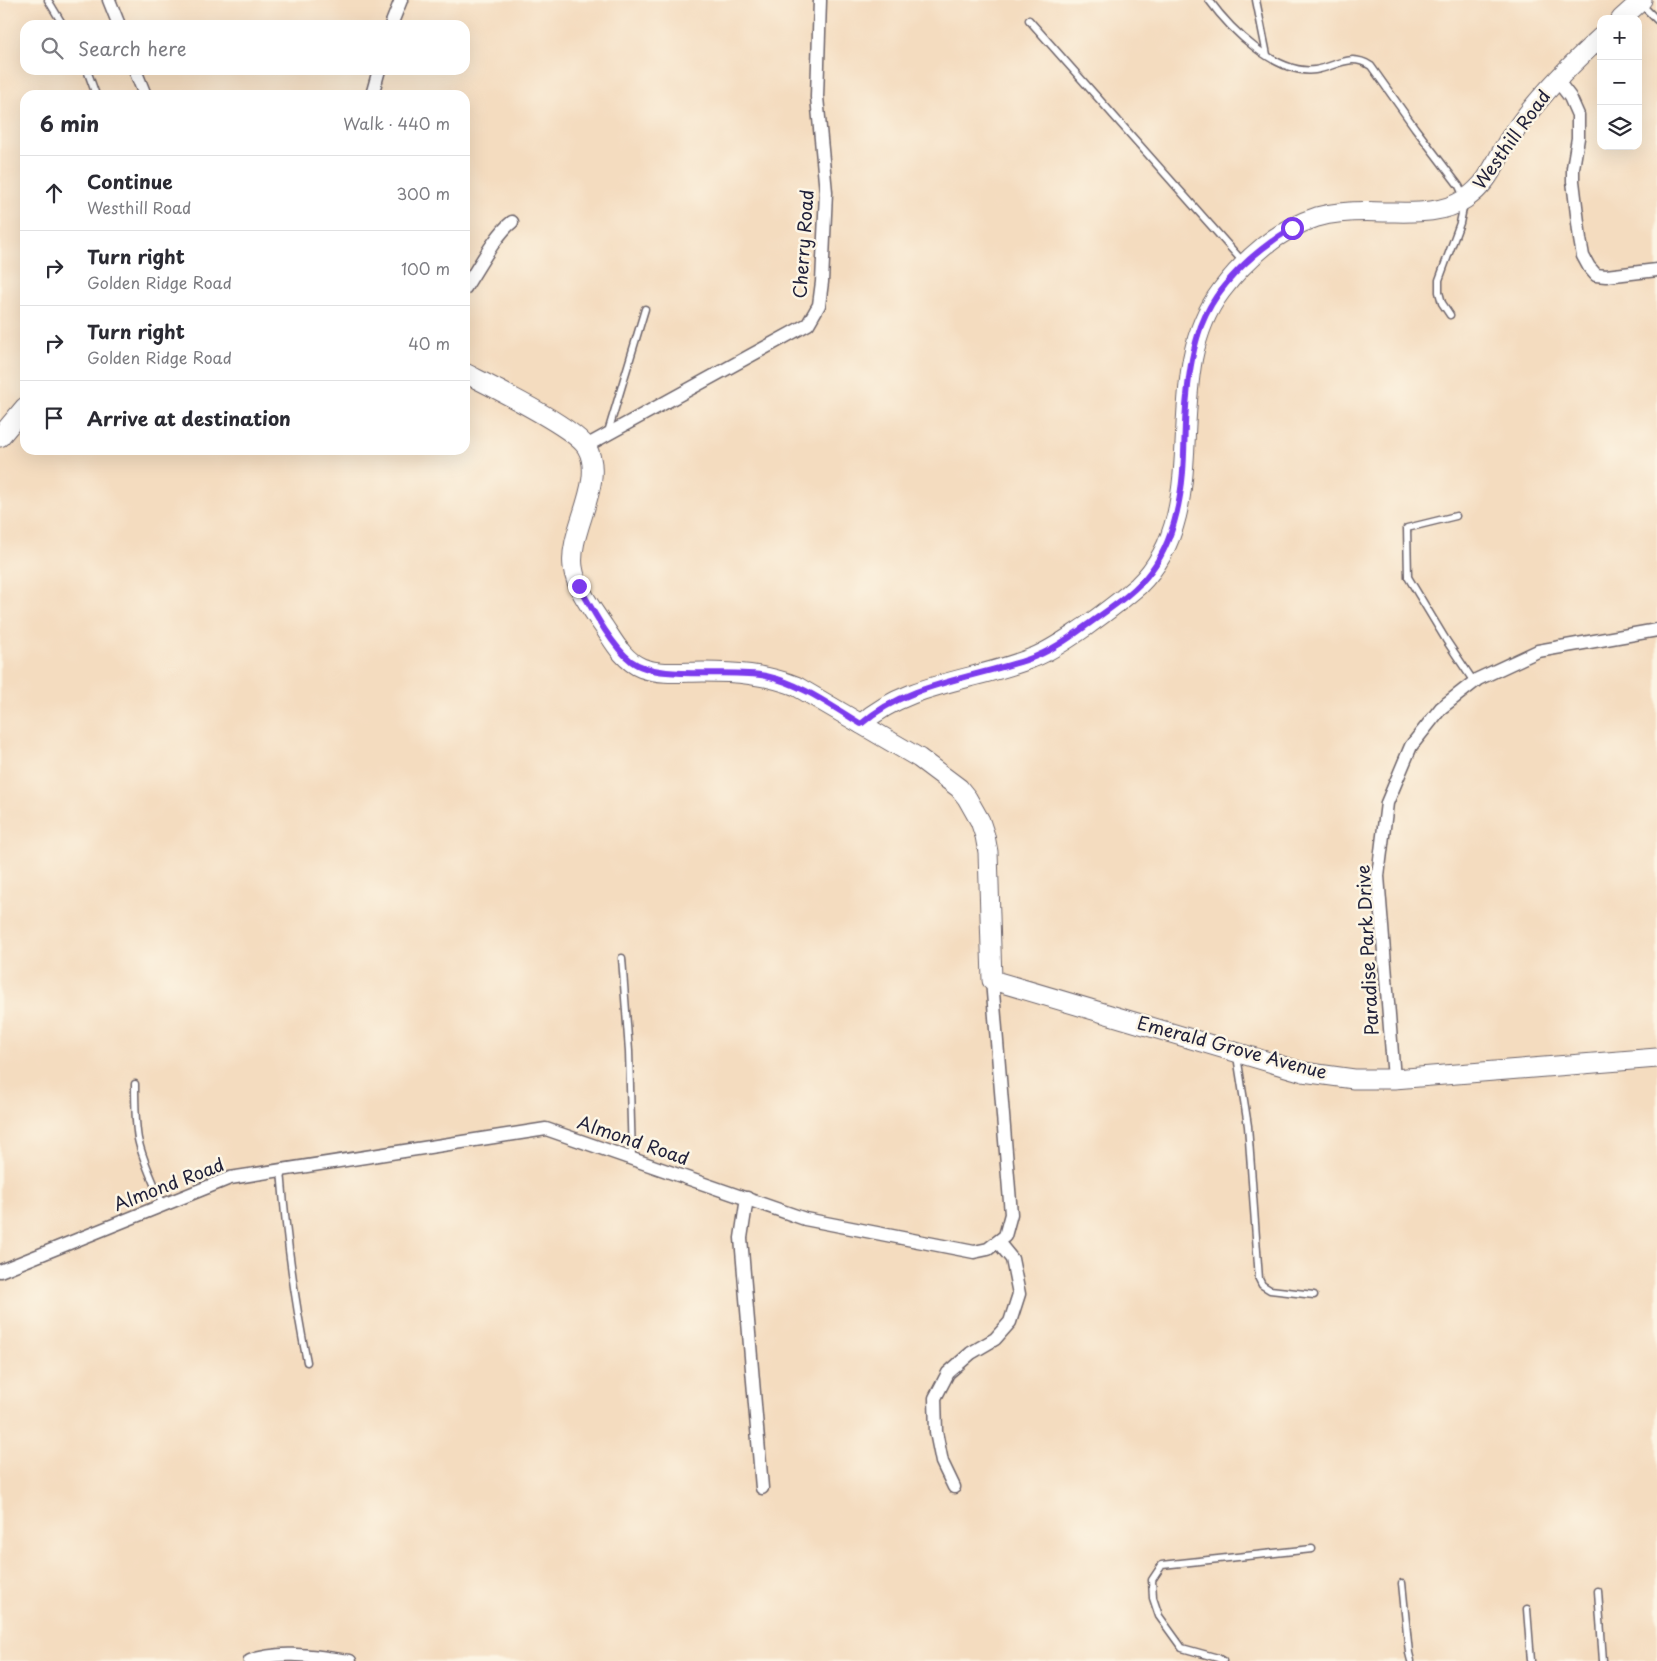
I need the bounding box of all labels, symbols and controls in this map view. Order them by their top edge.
map controls [1597,15,1642,150]
button: + [1597,15,1642,60]
search box [20,20,470,75]
icon: search [38,34,66,62]
text: Search here [78,34,187,62]
button: − [1597,60,1642,105]
street label: Westhill Road [1465,84,1556,194]
button: layers [1597,105,1642,150]
text: 6 min [40,107,99,139]
text: Walk · 440 m [343,111,450,135]
text: Continue [87,167,173,195]
icon: ahead [40,179,68,207]
text: 300 m [396,181,450,205]
street label: Cherry Road [785,188,820,299]
text: Westhill Road [87,195,191,219]
route start [1281,217,1304,240]
text: Turn right [87,242,185,270]
icon: right [40,254,68,282]
text: 100 m [401,256,450,280]
text: Golden Ridge Road [87,270,232,294]
text: Turn right [87,317,185,345]
icon: right [40,329,68,357]
text: 40 m [408,331,450,355]
text: Golden Ridge Road [87,345,232,369]
icon: arrive [40,404,68,432]
text: Arrive at destination [87,404,291,432]
route end [568,575,591,598]
street label: Paradise Park Drive [1349,864,1384,1036]
street label: Emerald Grove Avenue [1134,1008,1331,1085]
street label: Almond Road [574,1108,693,1171]
street label: Almond Road [109,1150,228,1217]

